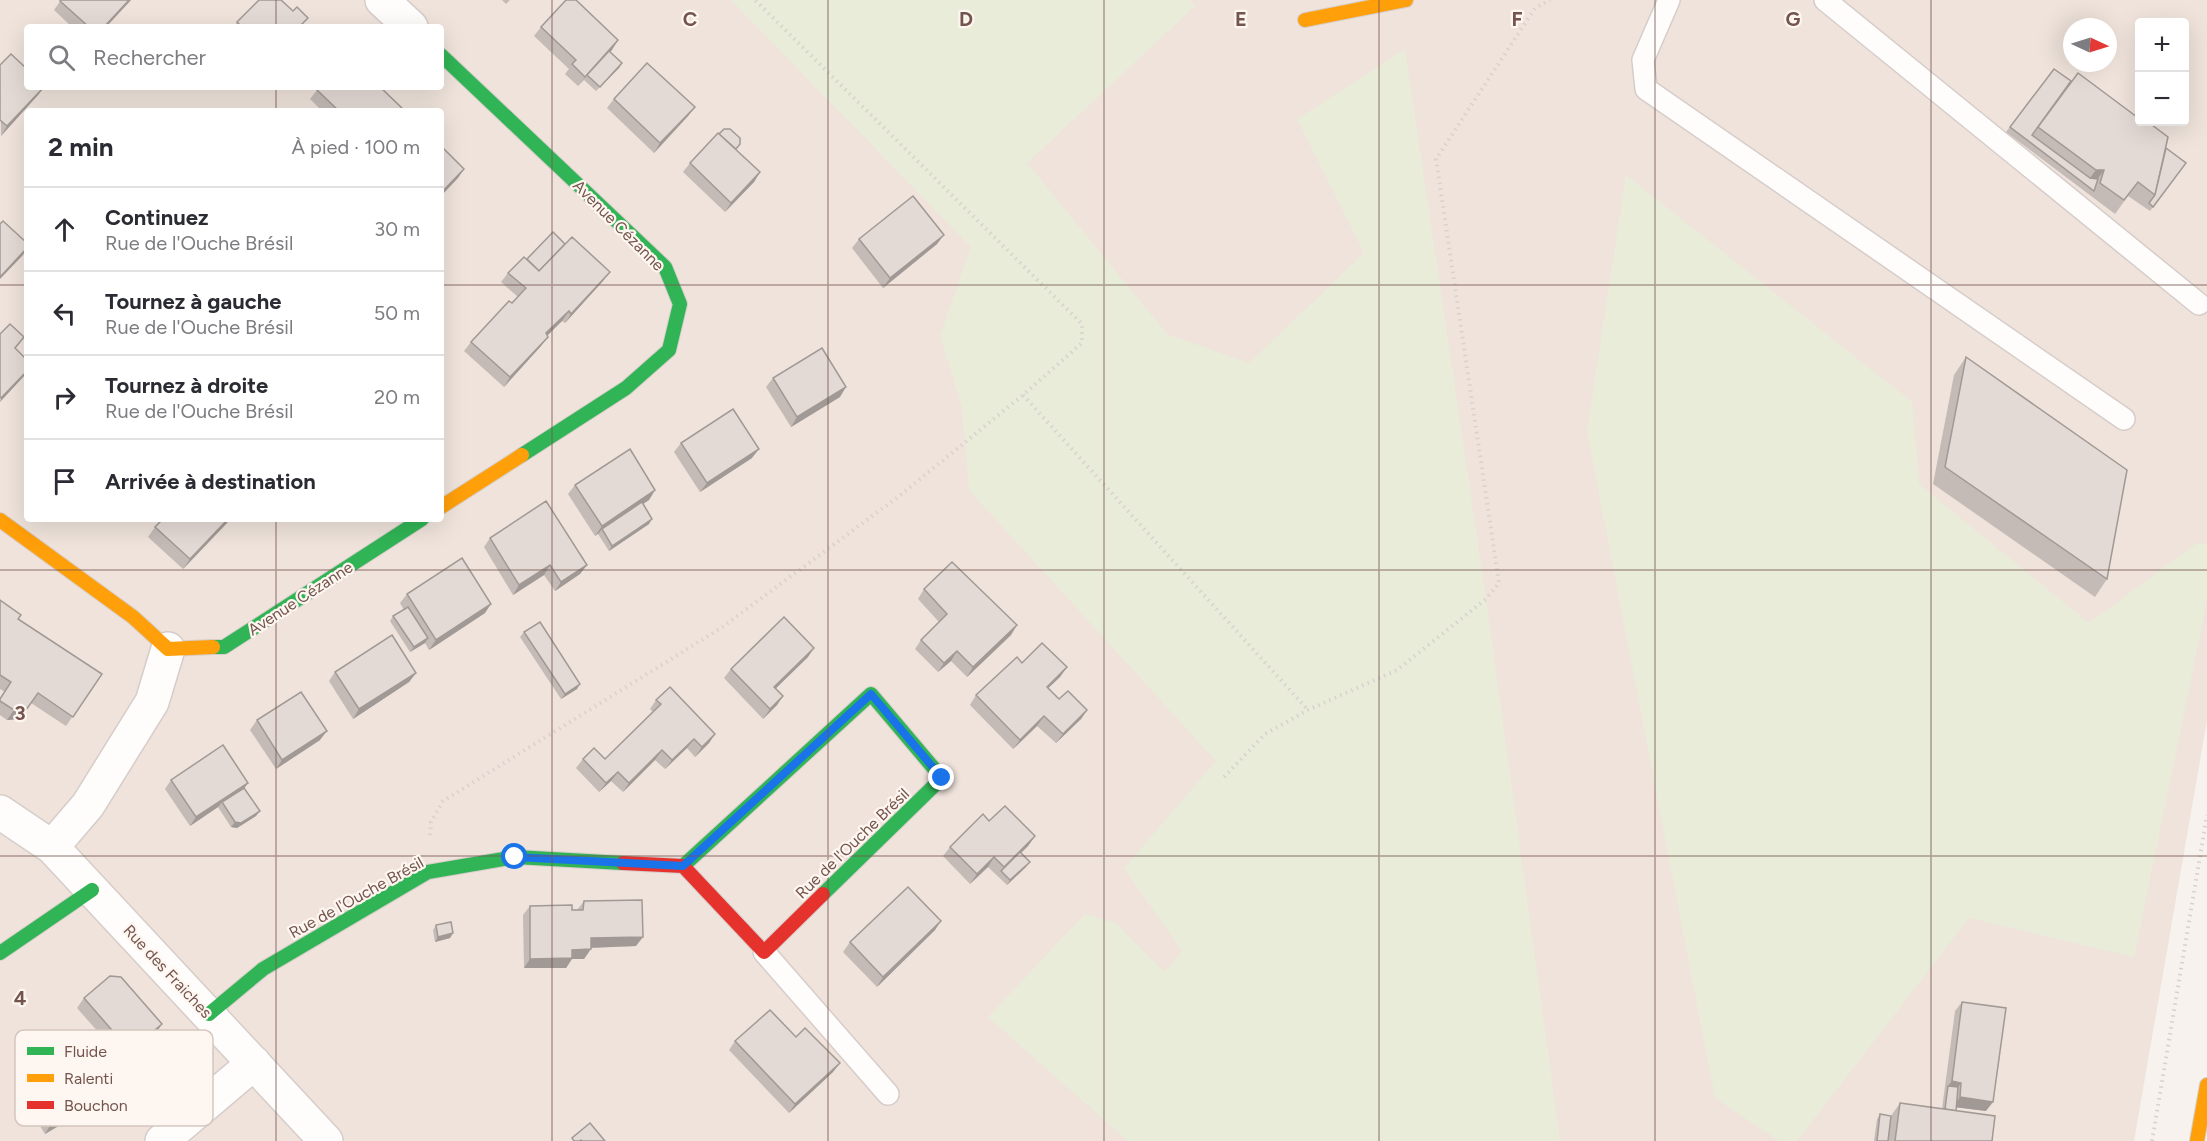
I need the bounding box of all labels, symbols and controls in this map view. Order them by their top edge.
text: C [683,7,697,31]
text: D [959,7,973,31]
text: E [1235,7,1247,31]
text: F [1511,7,1523,31]
text: G [1786,7,1801,31]
north arrow [2063,18,2117,72]
map controls [2135,18,2189,126]
button: + [2135,18,2189,72]
search box [24,24,444,90]
icon: search [45,41,78,74]
text: Rechercher [93,44,206,71]
button: − [2135,72,2189,126]
text: 2 min [48,131,114,163]
text: À pied · 100 m [292,135,420,159]
street label: Avenue Cézanne [569,176,668,275]
text: Continuez [105,204,209,231]
icon: ahead [48,213,81,246]
text: 30 m [374,217,420,241]
text: Rue de l'Ouche Brésil [105,231,293,255]
text: Tournez à gauche [105,288,281,315]
icon: left [48,297,81,330]
text: 50 m [374,301,420,325]
text: Rue de l'Ouche Brésil [105,315,293,339]
text: Tournez à droite [105,372,268,399]
icon: right [48,381,81,414]
text: 20 m [374,385,420,409]
text: Rue de l'Ouche Brésil [105,399,293,423]
icon: arrive [48,465,81,498]
text: Arrivée à destination [105,468,316,495]
street label: Avenue Cézanne [244,557,356,639]
text: 3 [14,701,26,725]
route end [928,764,954,790]
street label: Rue de l'Ouche Brésil [792,784,913,903]
route start [501,843,527,869]
street label: Rue de l'Ouche Brésil [286,853,427,942]
street label: Rue des Fraiches [120,921,216,1022]
text: 4 [14,986,27,1010]
legend [15,1030,213,1126]
text: Fluide [64,1042,107,1061]
text: Ralenti [64,1069,113,1088]
text: Bouchon [64,1096,128,1115]

